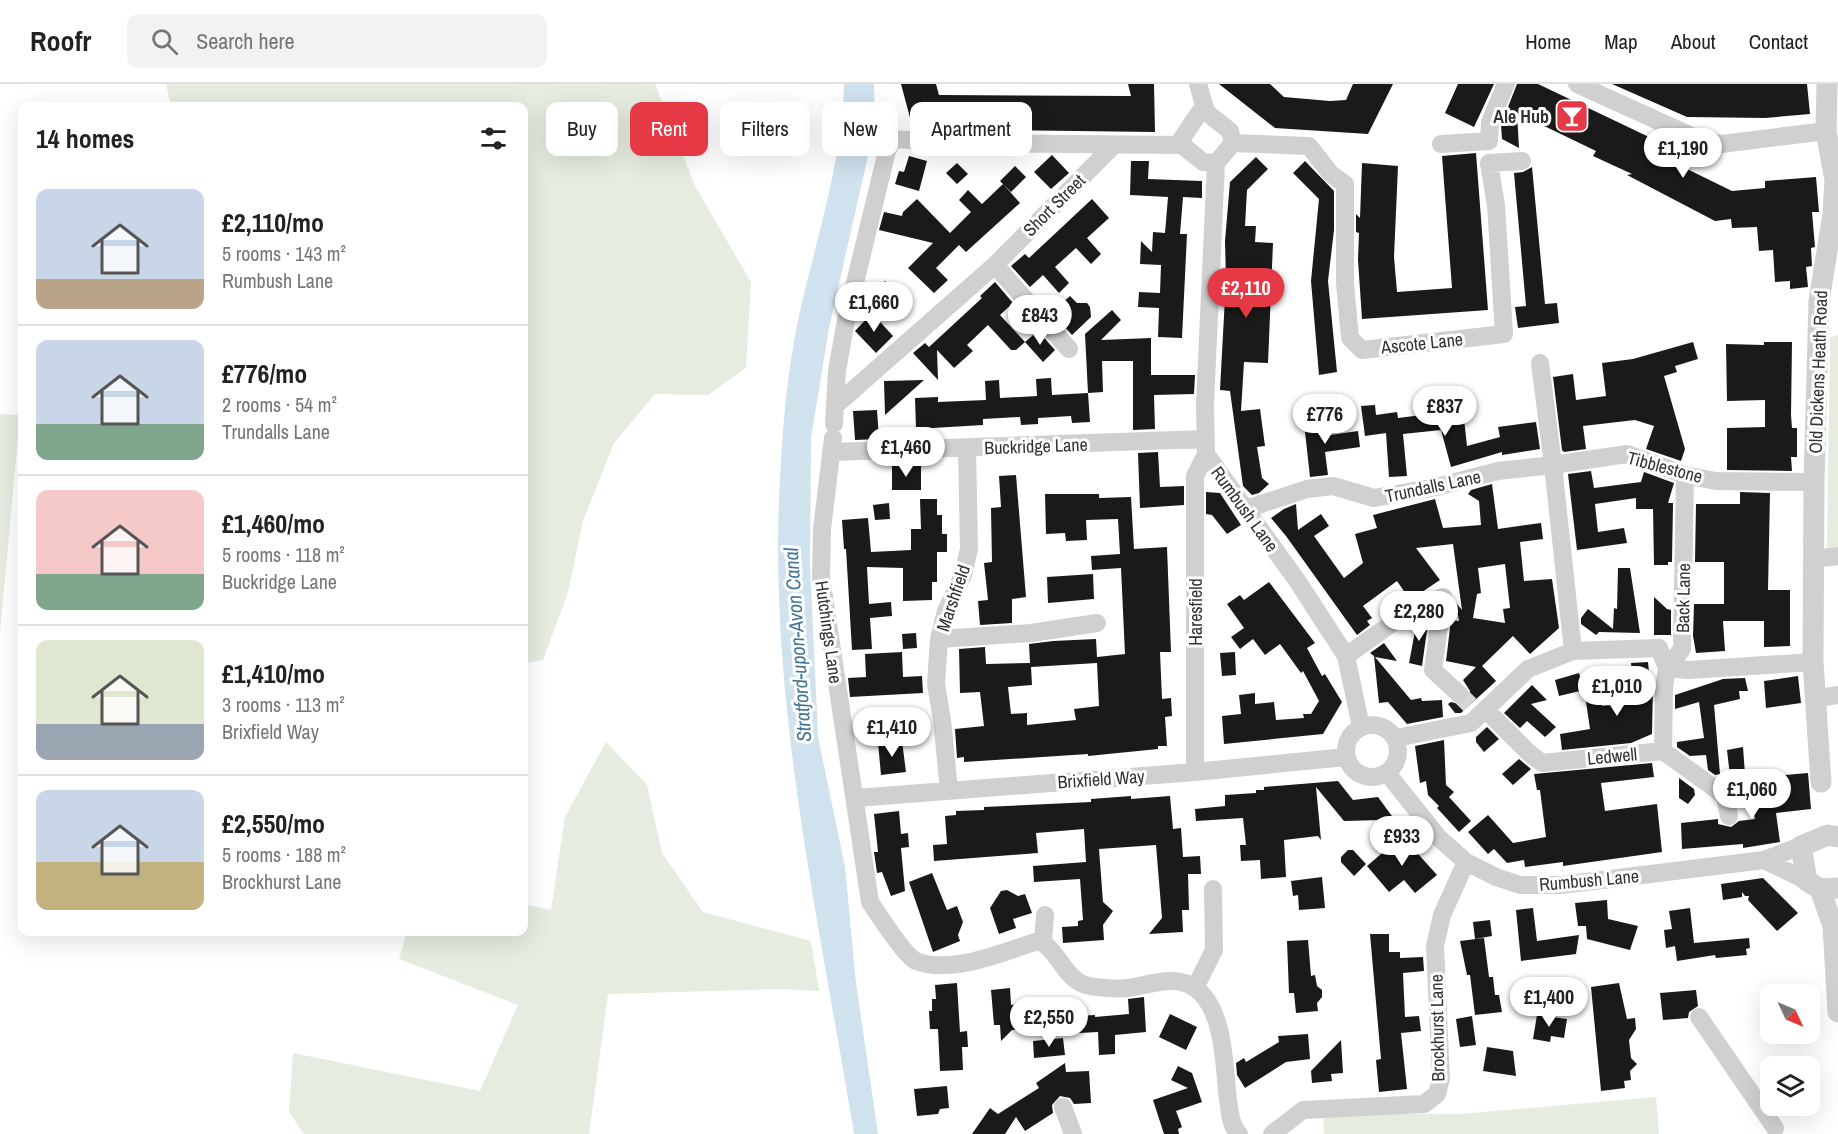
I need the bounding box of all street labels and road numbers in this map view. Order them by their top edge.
street label: Short Street [1017,168,1091,242]
street label: Old Dickens Heath Road [1803,290,1833,454]
street label: Ascote Lane [1379,326,1464,360]
street label: Buckridge Lane [984,432,1088,460]
street label: Tibblestone [1625,445,1705,489]
street label: Rumbush Lane [1205,461,1285,557]
street label: Trundalls Lane [1383,464,1483,508]
street label: Marshfield [930,561,976,635]
street label: Back Lane [1670,563,1696,633]
street label: Haresfield [1183,578,1208,646]
street label: Hutchings Lane [809,579,849,685]
street label: Ledwell [1586,741,1638,771]
street label: Brixfield Way [1057,763,1146,795]
street label: Rumbush Lane [1538,863,1640,897]
street label: Brockhurst Lane [1424,974,1450,1082]

